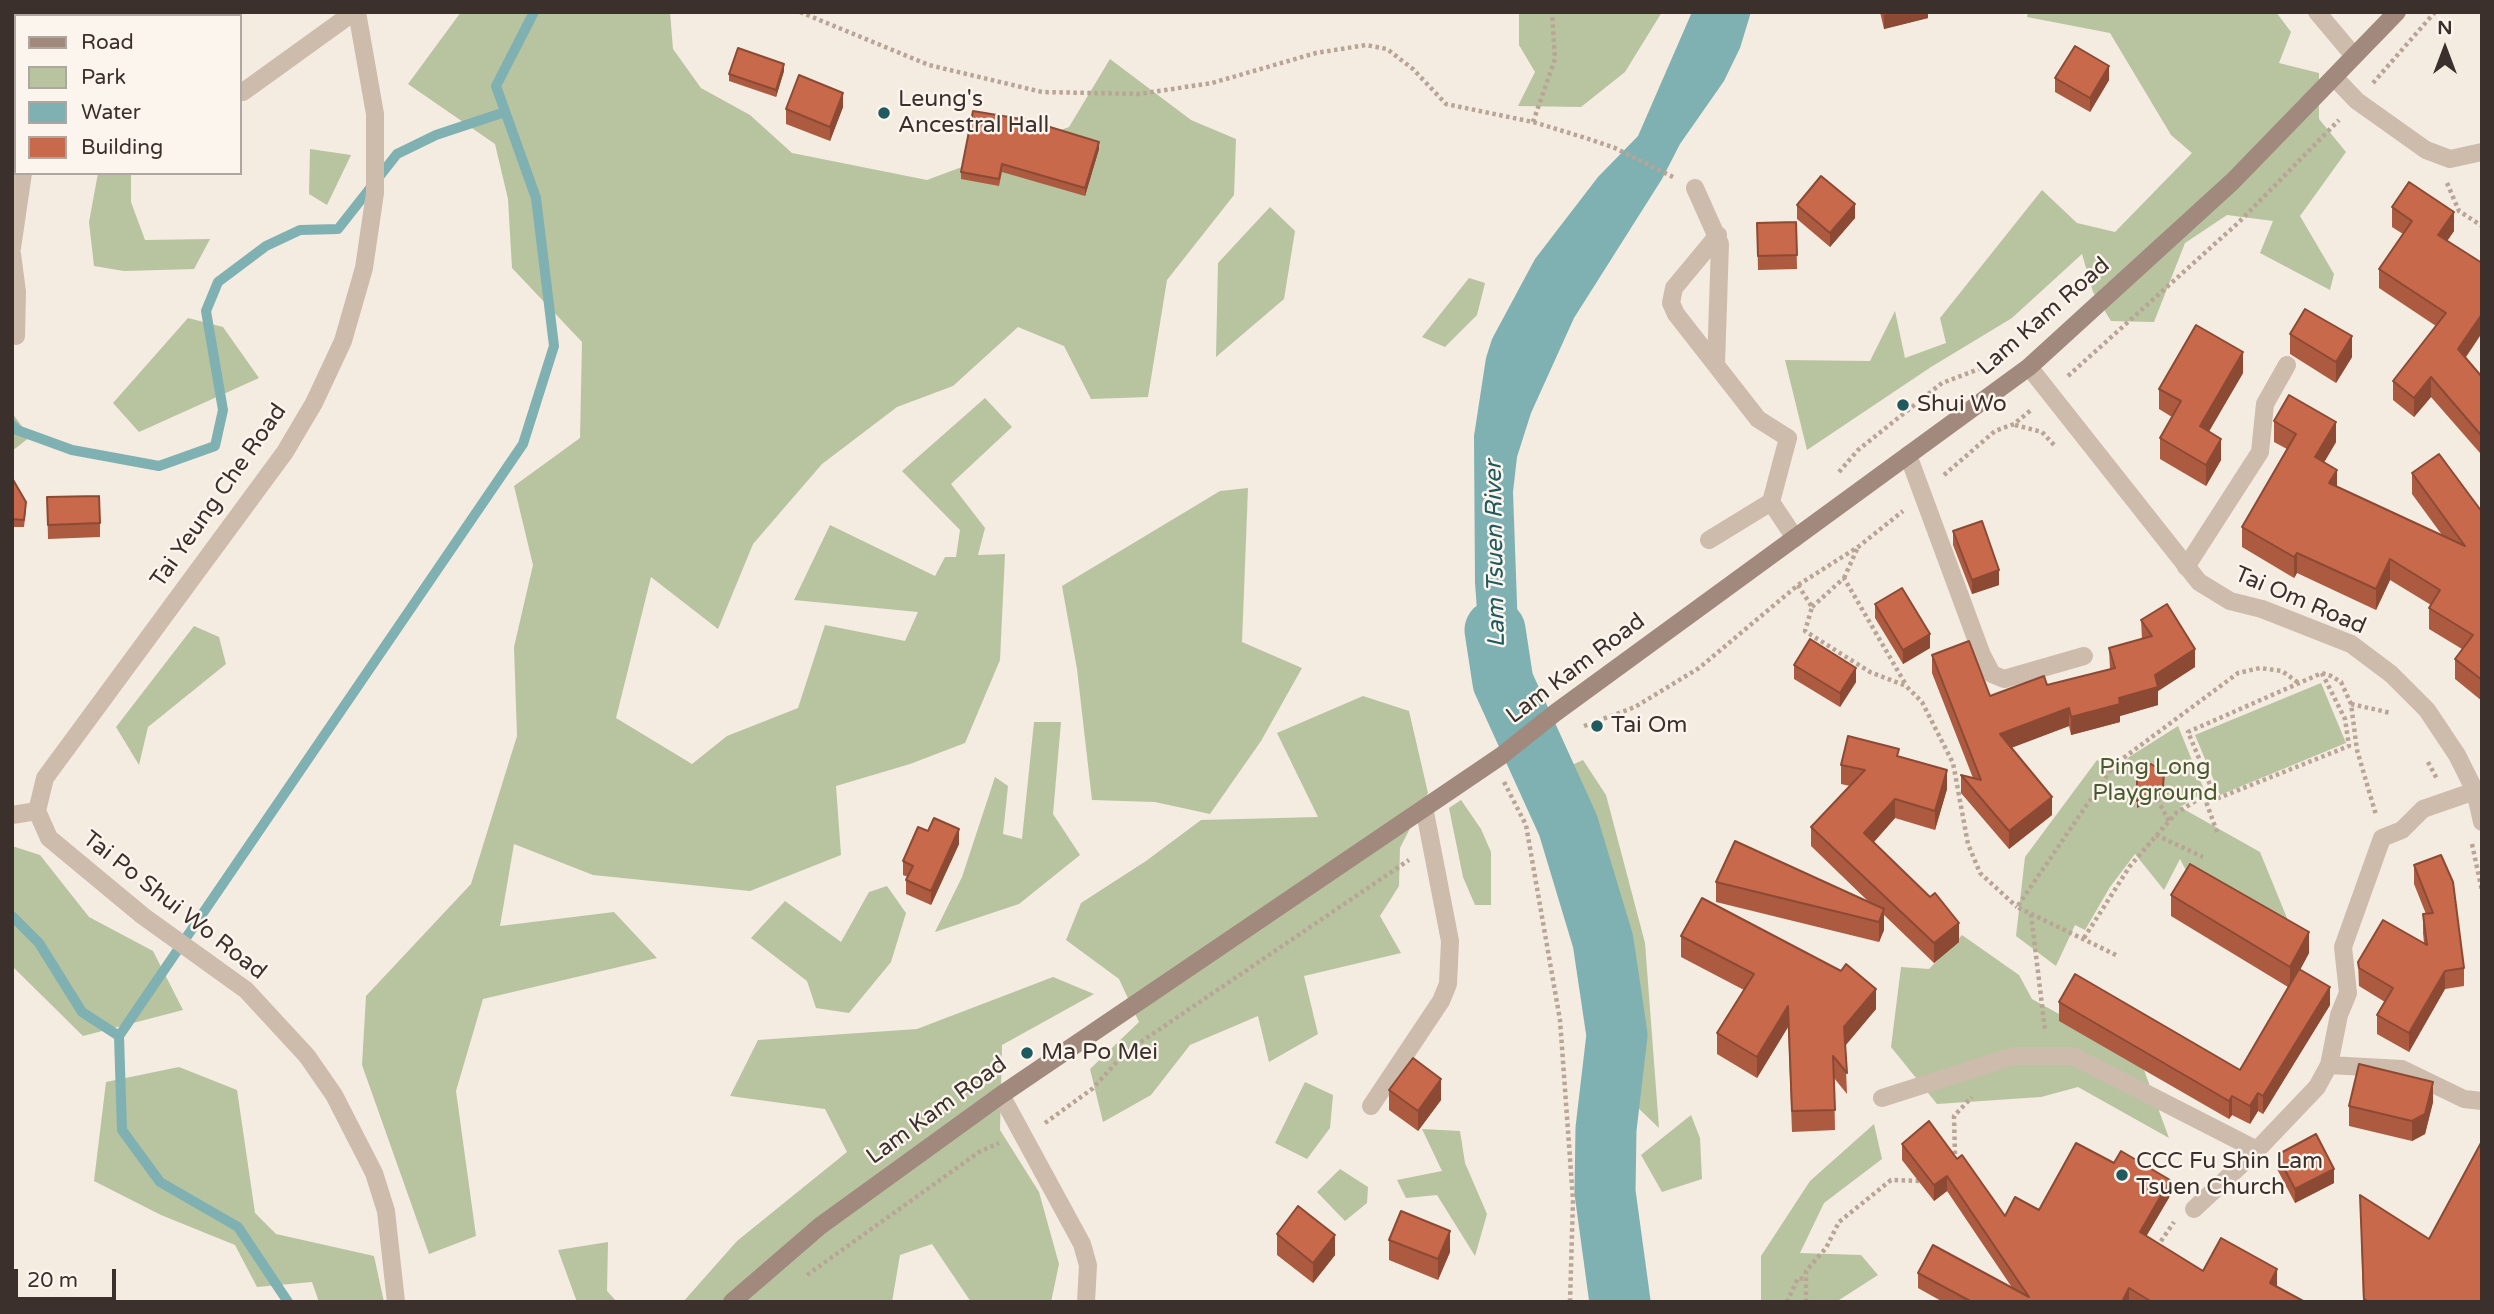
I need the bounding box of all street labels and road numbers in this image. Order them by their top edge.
street label: Lam Kam Road [1972,252,2116,382]
street label: Tai Yeung Che Road [145,399,293,593]
street label: Tai Om Road [2230,561,2370,641]
street label: Lam Kam Road [1501,608,1651,730]
street label: Tai Po Shui Wo Road [77,826,271,986]
street label: Lam Kam Road [862,1051,1012,1171]

